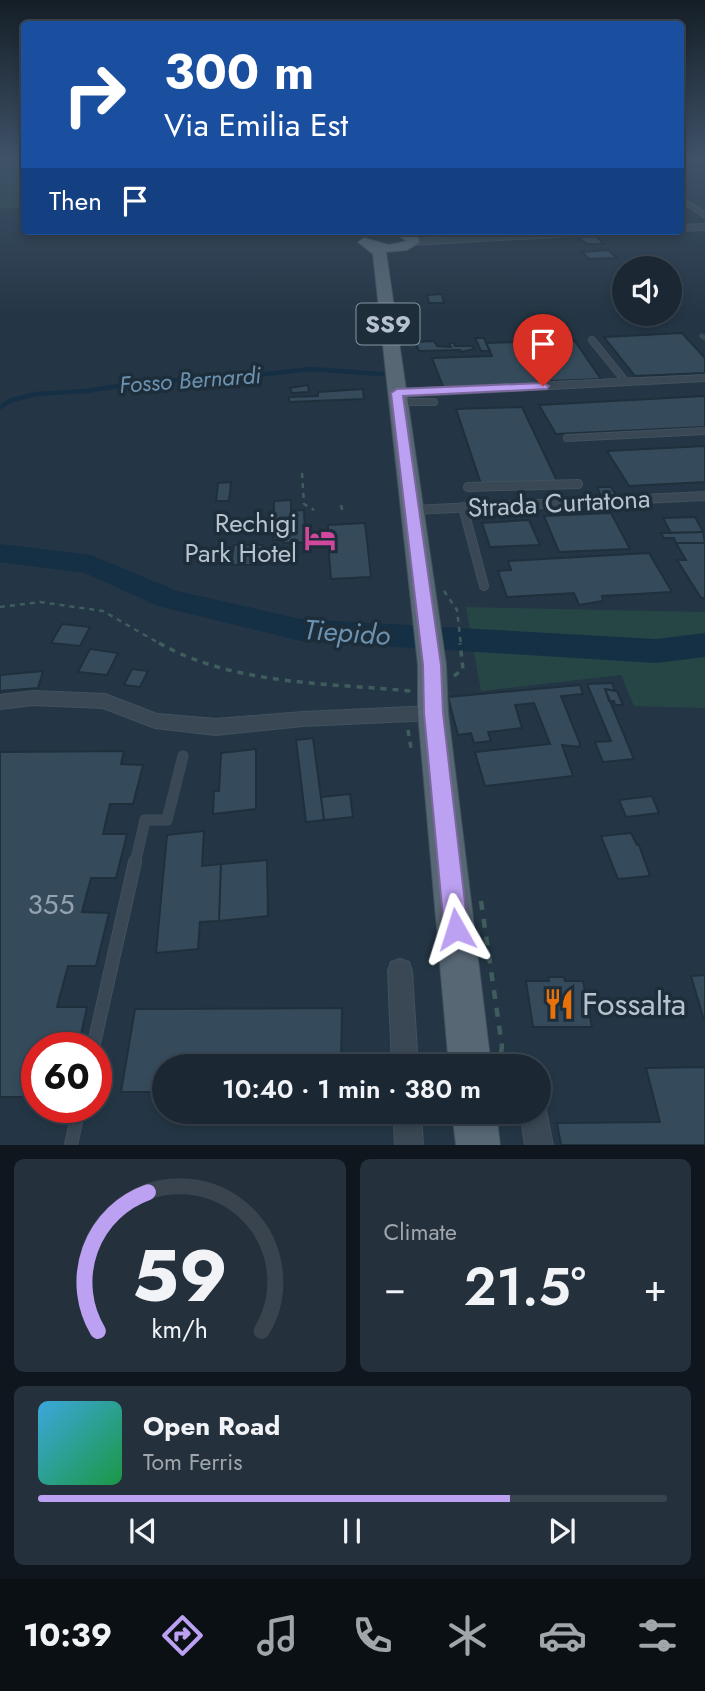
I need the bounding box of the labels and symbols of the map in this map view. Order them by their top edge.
road number: SS9 [356,304,420,344]
pin [513,314,573,386]
water label: Fosso Bernardi [118,358,263,402]
street label: Strada Curtatona [467,479,651,527]
place label: Rechigi Park Hotel [184,504,297,572]
hotel icon: Rechigi Park Hotel [303,521,337,555]
water label: Tiepido [302,609,392,656]
house number: 355 [28,884,74,925]
position arrow [419,892,493,966]
place label: Fossalta [582,981,686,1027]
restaurant icon: Fossalta [542,987,576,1021]
speed limit sign: 60 [21,1032,112,1123]

